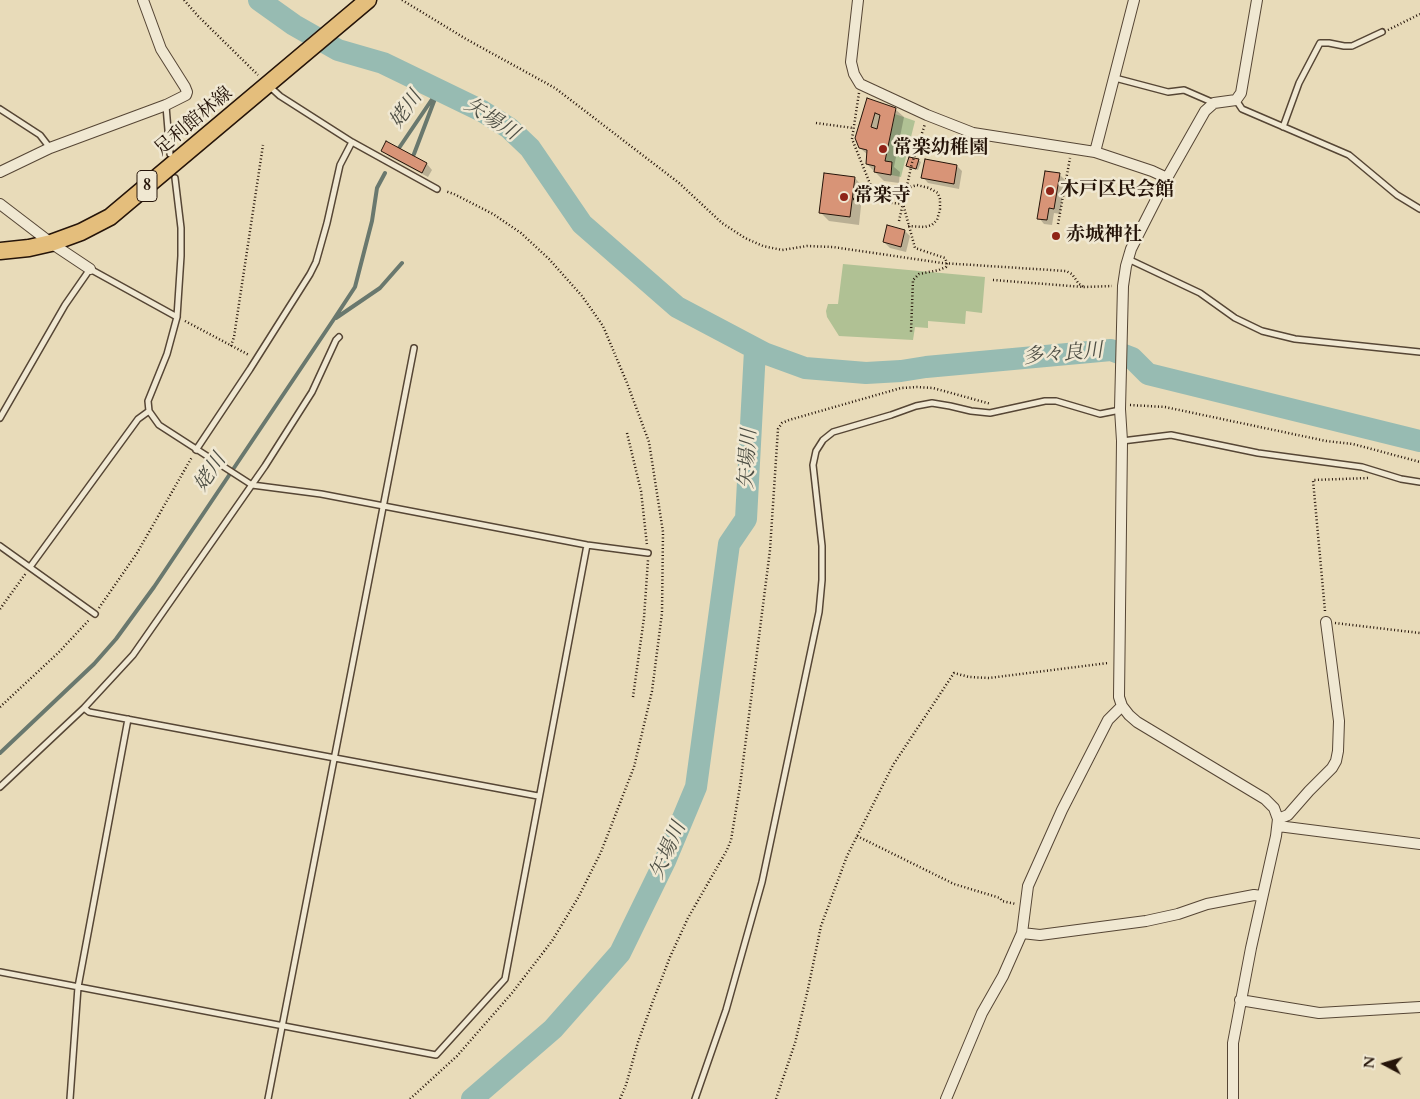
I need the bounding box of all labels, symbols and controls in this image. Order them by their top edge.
street label: 足利館林線 [150,83,238,161]
water label: 姥川 [386,87,428,133]
water label: 矢場川 [459,94,523,146]
place label: 常楽幼稚園 [893,138,988,160]
marker: 常楽幼稚園 [877,143,889,155]
road number: 8 [137,170,157,202]
place label: 木戸区民会館 [1060,180,1174,202]
marker: 木戸区民会館 [1044,185,1056,197]
place label: 常楽寺 [854,186,911,208]
marker: 常楽寺 [838,191,850,203]
place label: 赤城神社 [1066,225,1142,247]
marker: 赤城神社 [1050,230,1062,242]
water label: 多々良川 [1022,340,1104,370]
water label: 矢場川 [735,428,763,490]
water label: 姥川 [190,450,232,496]
water label: 矢場川 [646,819,692,883]
north arrow [1360,1039,1410,1089]
text: N [1360,1055,1380,1069]

